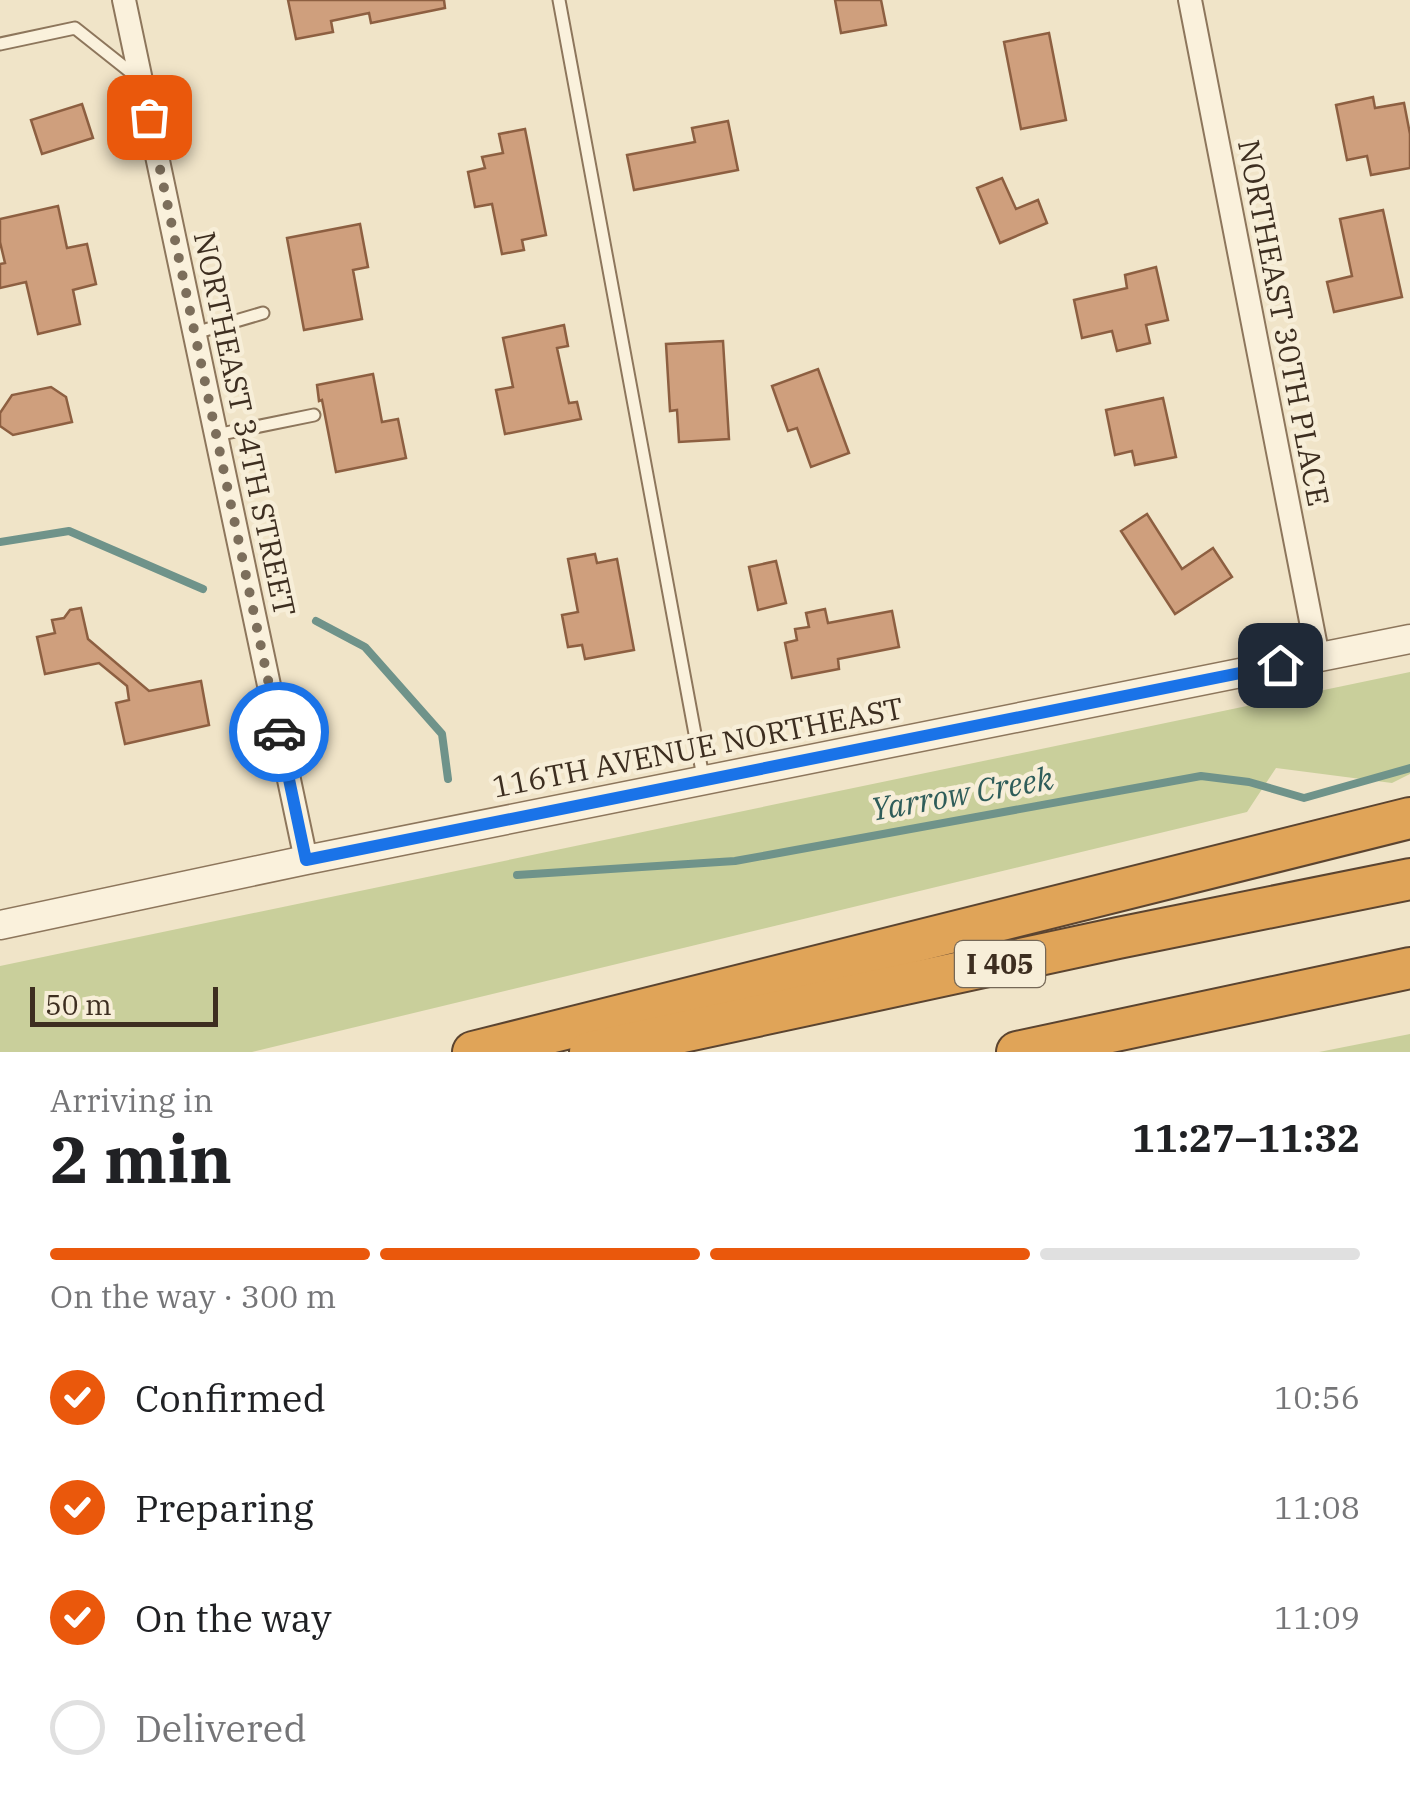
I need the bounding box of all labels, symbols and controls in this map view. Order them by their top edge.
pin [107,75,192,160]
icon: bag [122,90,177,145]
street label: NORTHEAST 30TH PLACE [1230,136,1339,509]
street label: NORTHEAST 34TH STREET [186,228,305,620]
pin [1238,623,1323,708]
icon: home [1253,638,1308,693]
courier [229,682,329,782]
street label: 116TH AVENUE NORTHEAST [489,688,907,806]
icon: car [252,705,307,760]
water label: Yarrow Creek [867,756,1056,830]
road number: I 405 [955,941,1045,987]
scale bar [30,982,218,1026]
text: 50 m [45,986,112,1023]
text: Arriving in [50,1079,213,1121]
text: 11:27–11:32 [1132,1113,1360,1162]
text: 2 min [50,1116,232,1201]
text: On the way · 300 m [50,1275,336,1317]
icon: check [50,1370,105,1425]
text: Confirmed [135,1373,326,1422]
text: 10:56 [1274,1376,1360,1418]
icon: check [50,1480,105,1535]
text: Preparing [135,1483,314,1532]
text: 11:08 [1274,1486,1360,1528]
icon: check [50,1590,105,1645]
text: On the way [135,1593,332,1642]
text: 11:09 [1274,1596,1360,1638]
text: Delivered [135,1703,307,1752]

